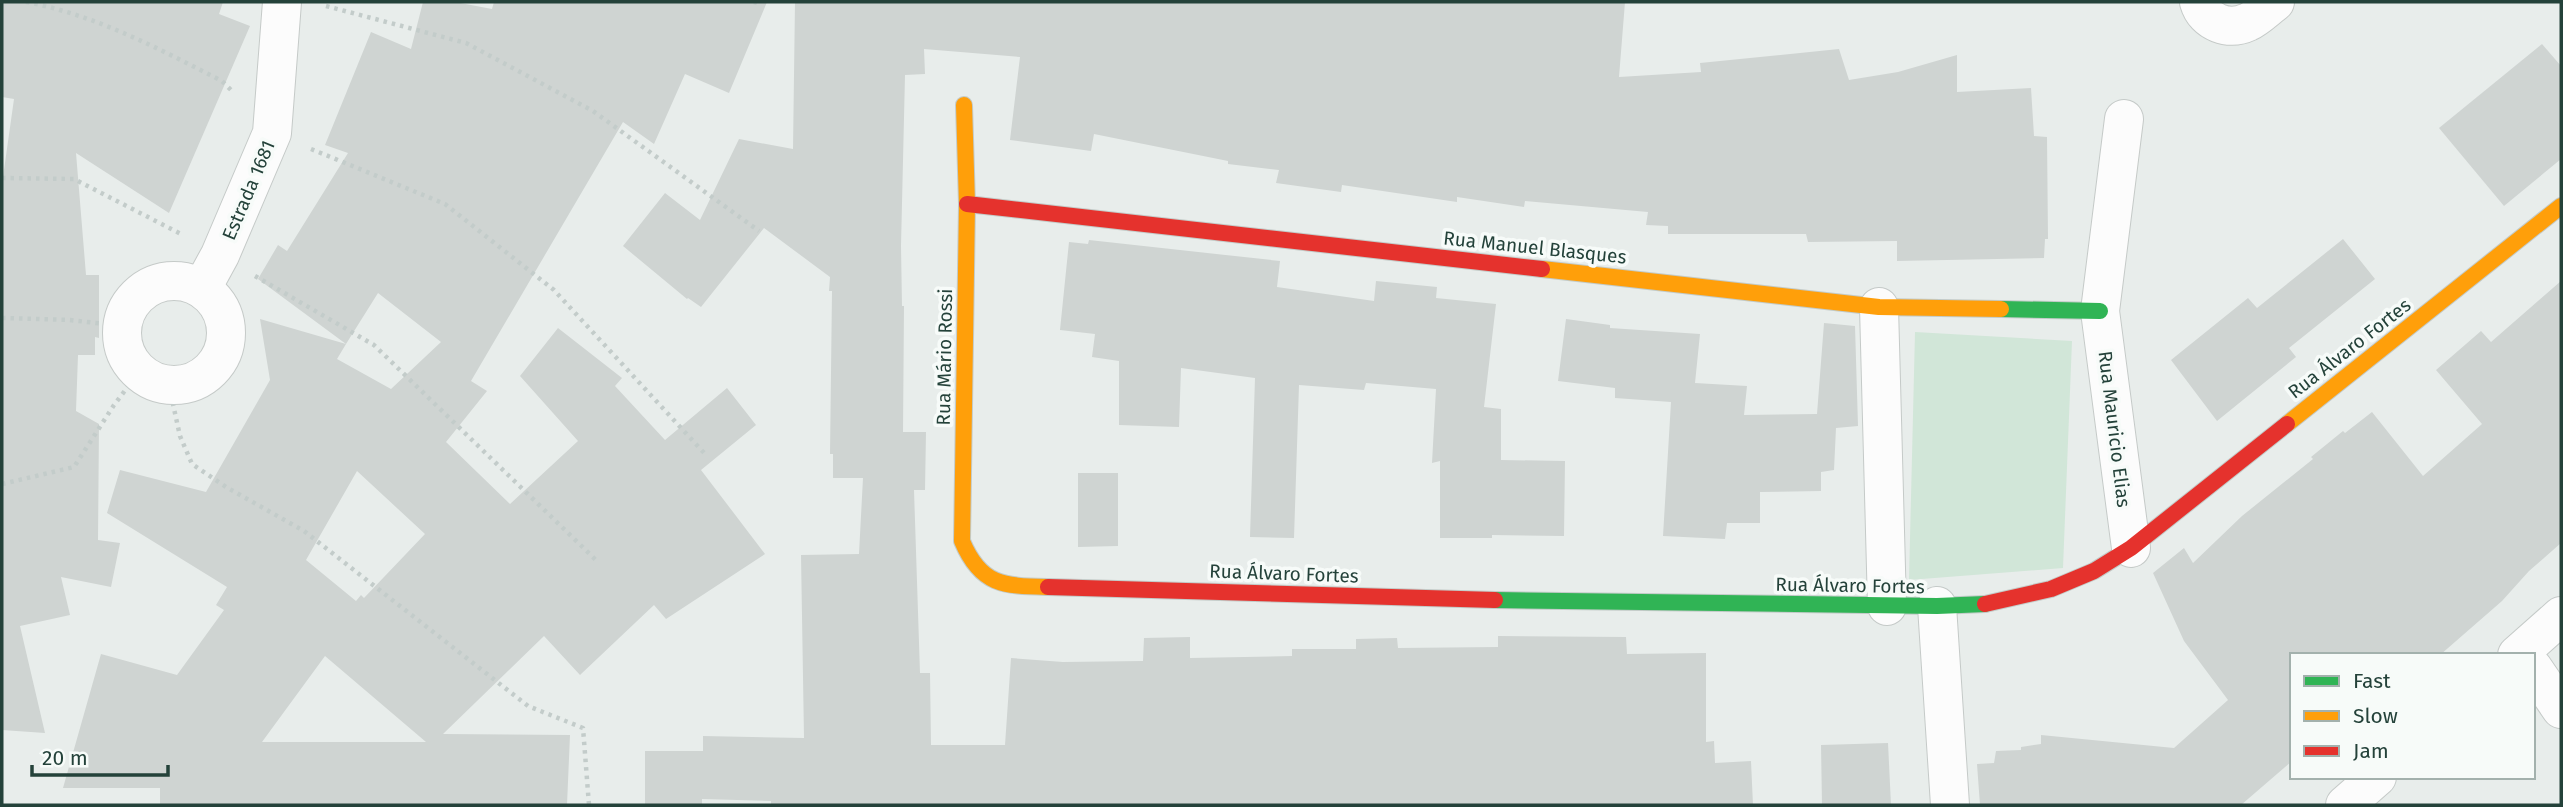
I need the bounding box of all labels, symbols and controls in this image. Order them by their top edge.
street label: Estrada 1681 [217,137,280,243]
street label: Rua Manuel Blasques [1442,226,1628,269]
street label: Rua Mário Rossi [932,288,957,426]
street label: Rua Álvaro Fortes [2283,293,2415,403]
street label: Rua Mauricio Elias [2094,350,2136,509]
street label: Rua Álvaro Fortes [1209,559,1359,588]
street label: Rua Álvaro Fortes [1775,573,1925,598]
legend [2290,653,2535,779]
text: Fast [2353,668,2391,694]
text: Slow [2353,703,2398,729]
scale bar [32,734,168,778]
text: Jam [2353,738,2389,764]
text: 20 m [42,745,88,771]

